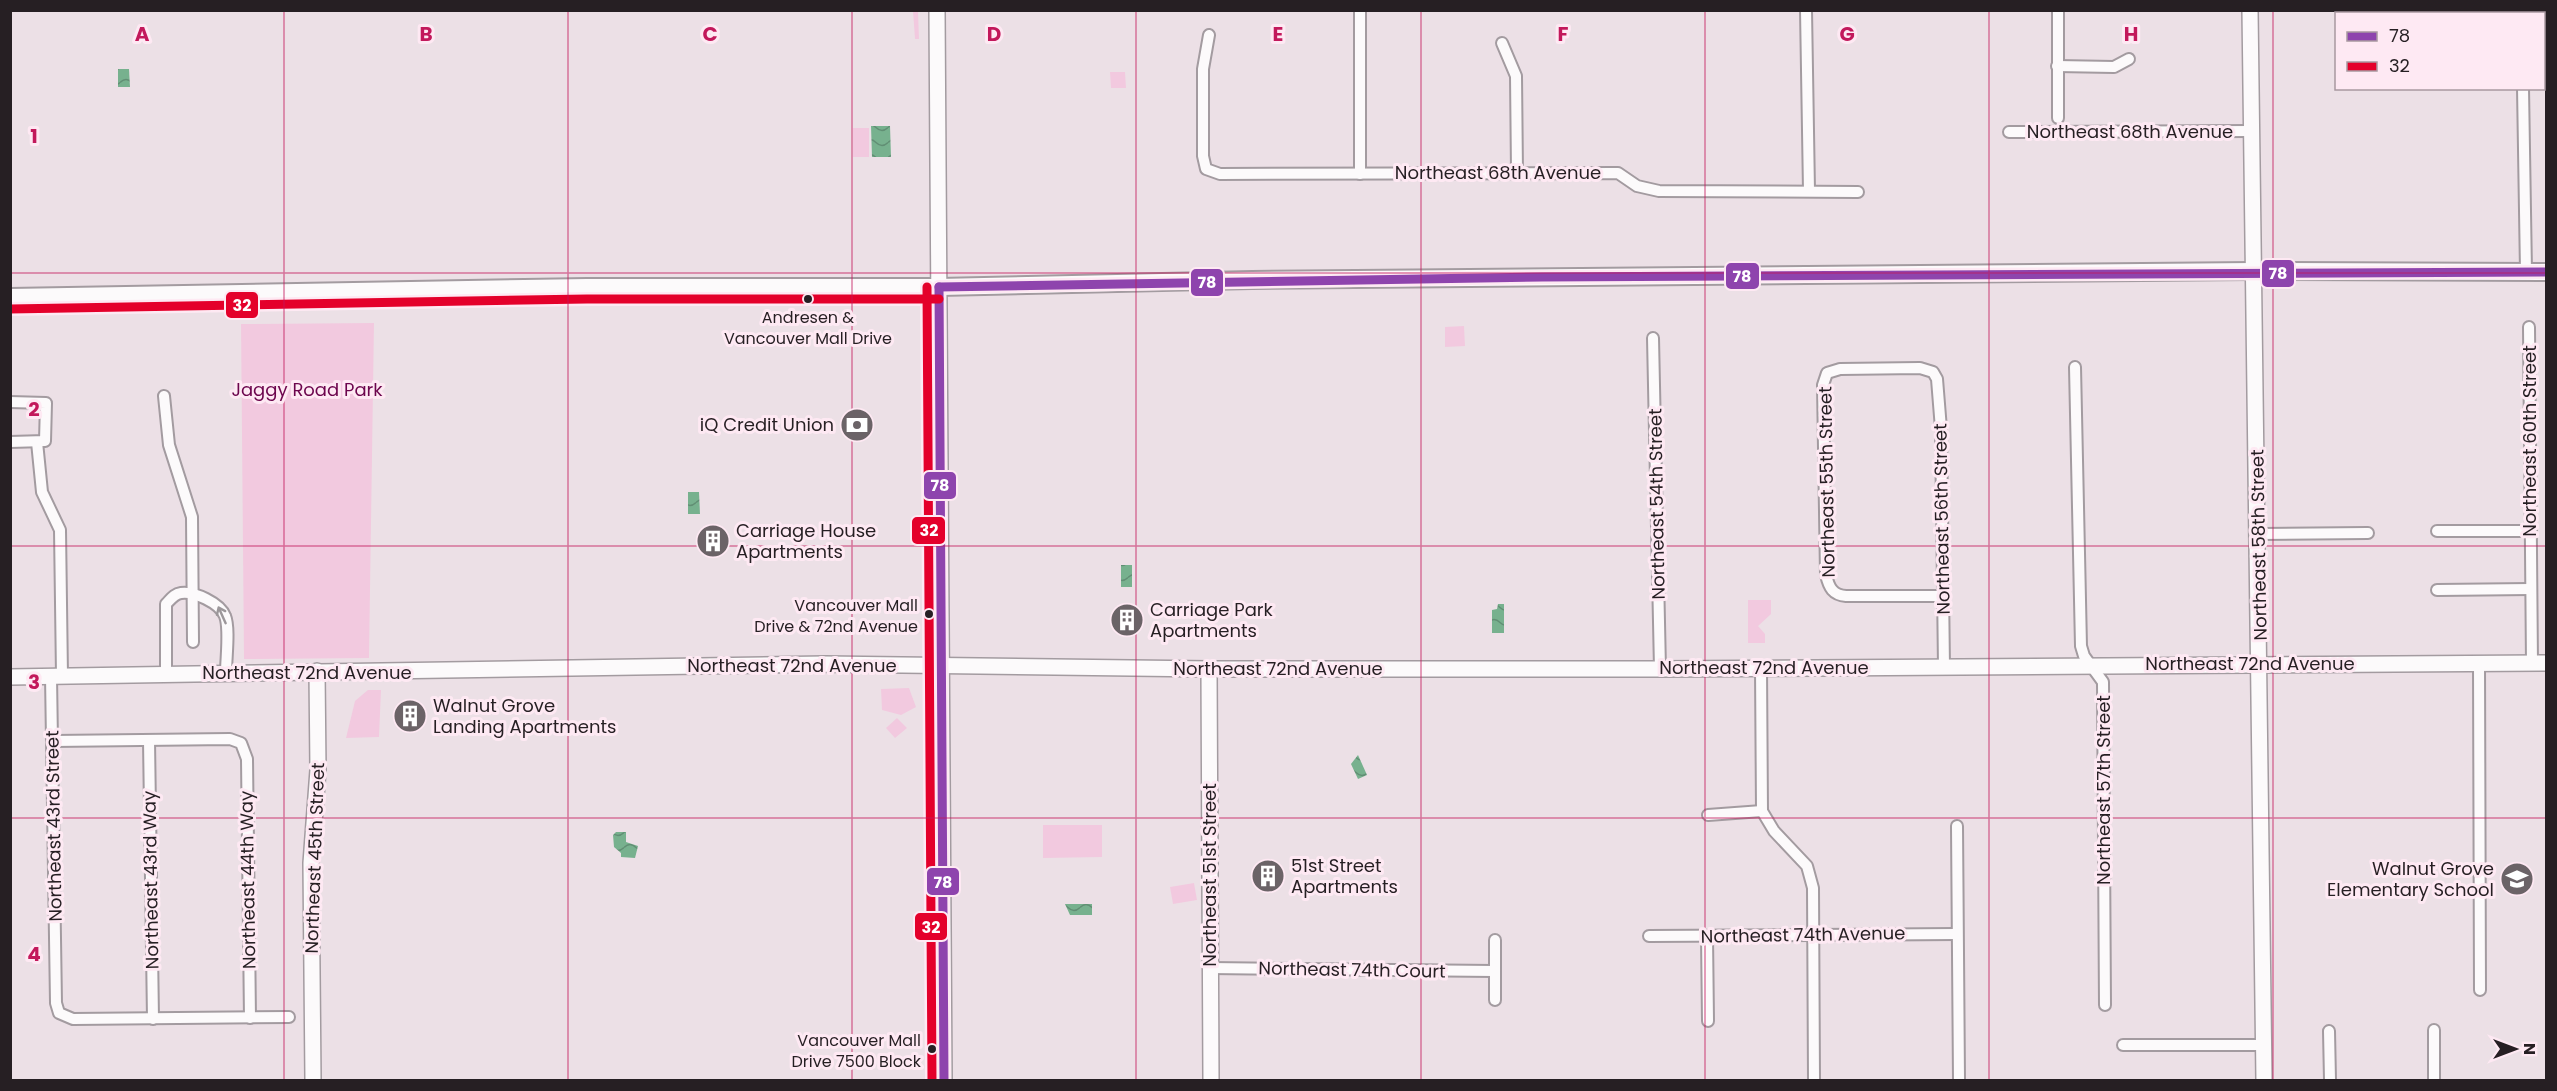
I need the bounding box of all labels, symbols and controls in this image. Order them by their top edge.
legend [2335,12,2545,90]
text: A [135,20,150,48]
text: B [419,20,433,48]
text: C [702,20,718,48]
text: D [987,20,1001,48]
text: E [1273,20,1283,48]
text: F [1558,20,1569,48]
text: G [1839,20,1855,48]
text: H [2124,20,2138,48]
text: 78 [2389,23,2410,48]
text: 32 [2389,53,2410,78]
street label: Northeast 68th Avenue [2027,119,2233,144]
text: 1 [30,122,38,150]
street label: Northeast 68th Avenue [1395,160,1601,185]
line badge: 78 [2261,259,2295,288]
line badge: 78 [1725,262,1760,290]
text: 78 [2269,262,2287,285]
text: 78 [1733,265,1751,288]
line badge: 78 [1190,268,1224,297]
text: 78 [1198,271,1216,294]
line badge: 32 [225,291,259,319]
marker: Andresen & Vancouver Mall Drive [802,293,814,305]
text: 32 [233,294,251,317]
place label: Andresen & Vancouver Mall Drive [724,306,892,350]
street label: Northeast 60th Street [2517,345,2542,537]
park label: Jaggy Road Park [231,377,383,402]
street label: Northeast 55th Street [1812,386,1841,578]
text: 2 [28,395,40,423]
bank icon: iQ Credit Union [839,407,875,443]
street label: Northeast 54th Street [1642,408,1671,600]
place label: iQ Credit Union [700,412,834,437]
street label: Northeast 56th Street [1927,423,1956,615]
street label: Northeast 58th Street [2244,449,2273,641]
line badge: 78 [923,471,957,500]
text: 78 [931,474,949,497]
line badge: 32 [911,516,946,545]
place label: Carriage House Apartments [736,518,876,564]
text: 32 [920,519,938,542]
building icon: Carriage House Apartments [695,523,731,559]
place label: Vancouver Mall Drive & 72nd Avenue [754,594,918,638]
place label: Carriage Park Apartments [1150,597,1274,643]
building icon: Carriage Park Apartments [1109,602,1145,638]
one-way arrow [216,607,228,625]
marker: Vancouver Mall Drive & 72nd Avenue [923,608,935,620]
street label: Northeast 72nd Avenue [2145,651,2355,676]
street label: Northeast 72nd Avenue [687,653,897,678]
street label: Northeast 72nd Avenue [1659,655,1869,680]
street label: Northeast 72nd Avenue [1173,656,1383,681]
street label: Northeast 72nd Avenue [202,660,412,685]
text: 3 [28,668,40,696]
place label: Walnut Grove Landing Apartments [433,693,616,739]
street label: Northeast 57th Street [2091,695,2116,885]
building icon: Walnut Grove Landing Apartments [392,698,428,734]
street label: Northeast 43rd Street [39,730,68,922]
street label: Northeast 45th Street [299,762,330,954]
street label: Northeast 51st Street [1197,783,1222,967]
street label: Northeast 43rd Way [136,791,165,969]
street label: Northeast 44th Way [233,791,262,969]
place label: 51st Street Apartments [1291,853,1398,899]
place label: Walnut Grove Elementary School [2327,856,2494,902]
building icon: 51st Street Apartments [1250,858,1286,894]
school or university icon: Walnut Grove Elementary School [2499,861,2535,897]
line badge: 78 [926,867,960,896]
text: 78 [934,871,952,894]
line badge: 32 [914,912,948,941]
text: 32 [922,916,940,939]
street label: Northeast 74th Avenue [1700,920,1906,949]
text: 4 [27,940,41,968]
street label: Northeast 74th Court [1258,955,1446,984]
north arrow [2485,1019,2545,1079]
place label: Vancouver Mall Drive 7500 Block [792,1029,922,1073]
marker: Vancouver Mall Drive 7500 Block [926,1043,938,1055]
text: N [2518,1043,2541,1055]

